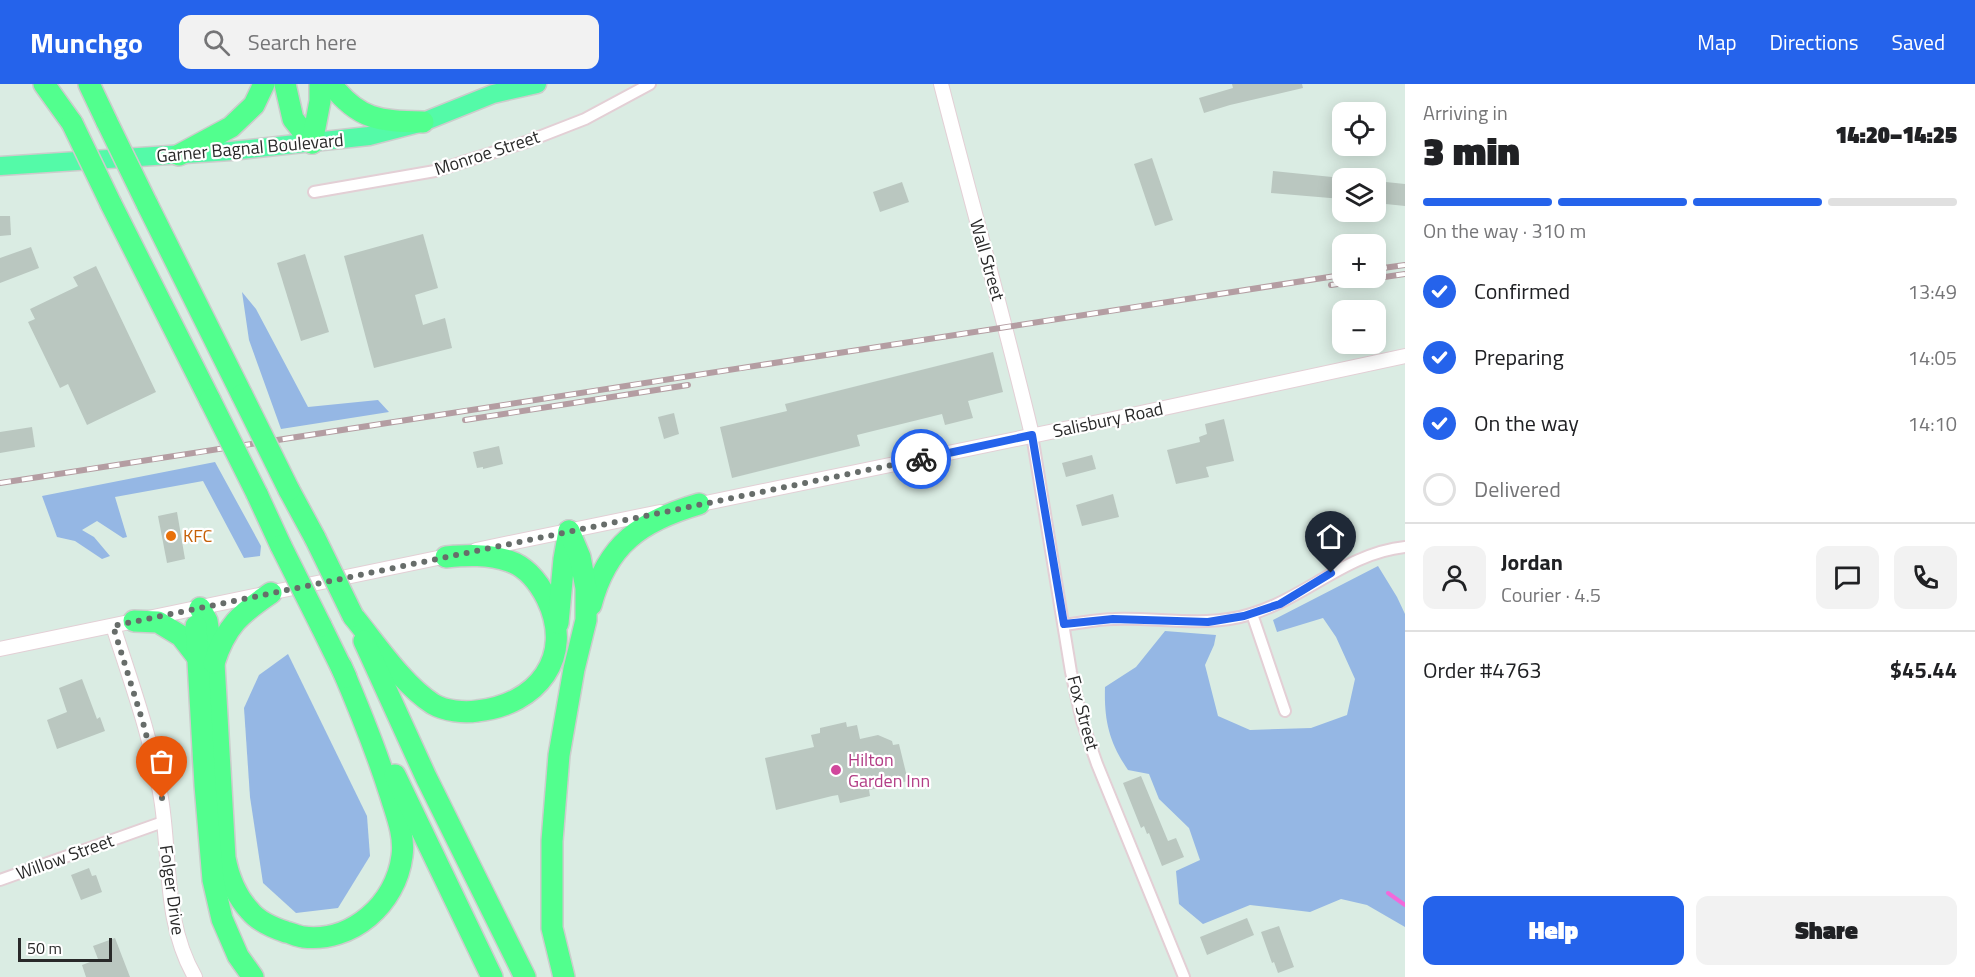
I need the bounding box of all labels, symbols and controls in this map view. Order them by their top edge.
search box [179,15,599,69]
text: Munchgo [30,21,143,64]
text: Search here [248,25,357,59]
icon: search [200,26,233,59]
text: Map [1697,26,1737,58]
text: Directions [1770,26,1859,58]
text: Saved [1892,26,1945,58]
text: Arriving in [1423,97,1508,128]
map controls [1332,102,1386,354]
button: locate [1332,102,1386,156]
text: 14:20–14:25 [1835,118,1957,152]
text: 3 min [1423,121,1520,180]
street label: Monroe Street [431,123,544,182]
street label: Garner Bagnal Boulevard [155,126,345,169]
button: layers [1332,168,1386,222]
text: On the way · 310 m [1423,215,1586,246]
street label: Wall Street [963,216,1012,304]
button: + [1332,234,1386,288]
text: Confirmed [1474,274,1570,308]
icon: check [1423,275,1456,308]
text: 13:49 [1908,276,1957,307]
button: − [1332,300,1386,354]
text: Preparing [1474,340,1564,374]
icon: check [1423,341,1456,374]
text: 14:05 [1908,342,1957,373]
street label: Salisbury Road [1050,395,1166,444]
text: On the way [1474,406,1579,440]
icon: check [1423,407,1456,440]
text: 14:10 [1908,408,1957,439]
courier [891,429,951,489]
icon: bike [905,443,938,476]
text: Delivered [1474,472,1561,506]
pin [1305,511,1356,573]
icon: home [1314,520,1347,553]
place label: KFC [183,522,213,549]
marker: KFC [164,529,178,543]
text: Jordan [1501,545,1563,579]
button: person [1423,546,1486,609]
button: chat [1816,546,1879,609]
button: phone [1894,546,1957,609]
text: Courier · 4.5 [1501,579,1601,610]
text: Order #4763 [1423,653,1542,687]
text: $45.44 [1890,653,1957,687]
street label: Fox Street [1060,672,1107,754]
pin [136,736,187,798]
icon: bag [145,745,178,778]
place label: Hilton Garden Inn [848,746,930,794]
marker: Hilton Garden Inn [829,763,843,777]
street label: Willow Street [12,826,118,887]
street label: Folger Drive [153,843,192,937]
button: Help [1423,896,1684,965]
button: Share [1696,896,1957,965]
scale bar [18,935,112,962]
text: 50 m [27,936,62,960]

